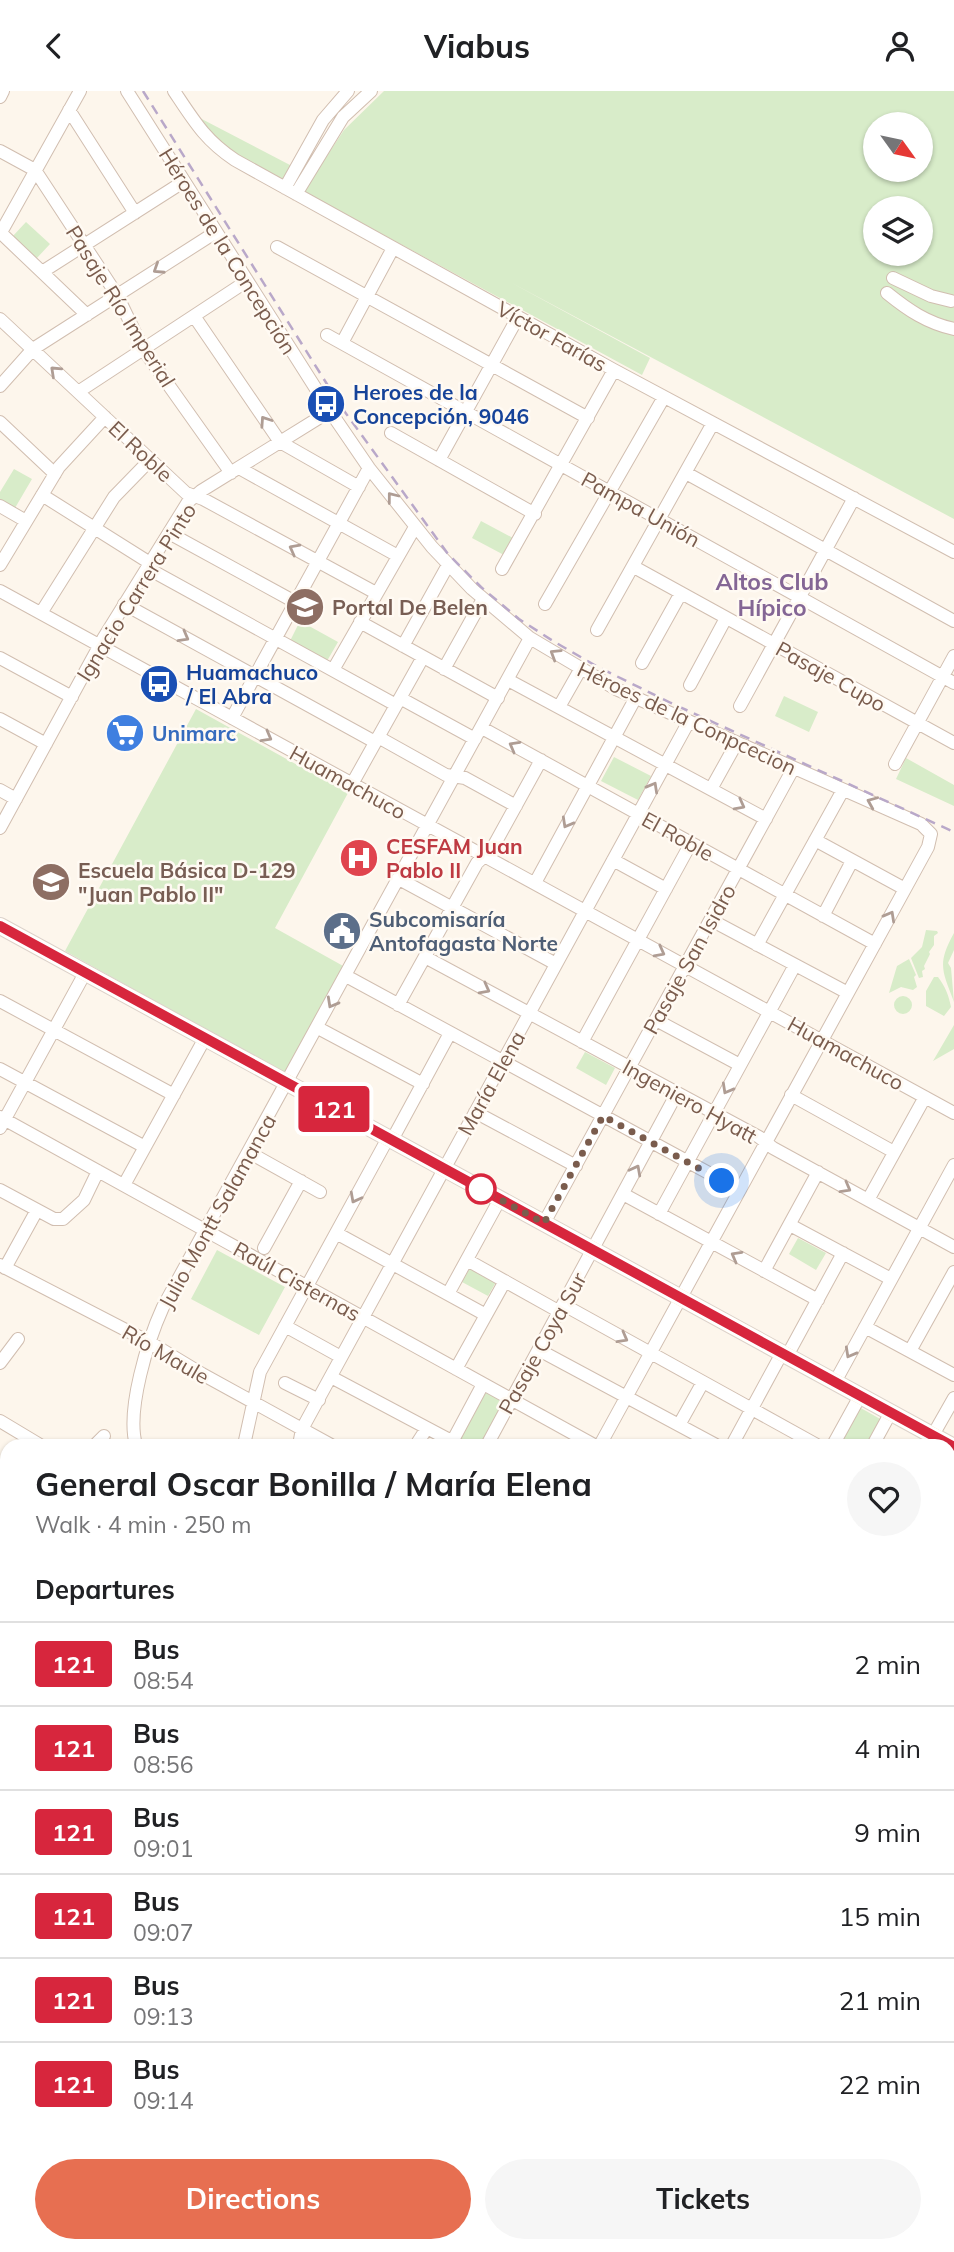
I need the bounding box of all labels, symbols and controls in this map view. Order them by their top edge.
text: Viabus [424,26,530,66]
icon: back [35,27,73,65]
icon: person [881,27,919,65]
north arrow [863,112,933,182]
map controls [863,112,933,266]
street label: Héroes de la Concepción [154,143,302,359]
button: layers [863,196,933,266]
street label: Pasaje Río Imperial [61,220,181,392]
one-way arrow [153,261,166,274]
street label: Víctor Farías [492,295,612,377]
one-way arrow [50,366,63,379]
place label: Heroes de la Concepción, 9046 [353,379,529,429]
bus stop icon: Heroes de la Concepción, 9046 [305,383,347,425]
street label: El Roble [104,415,178,487]
one-way arrow [260,415,273,428]
street label: Pampa Unión [577,466,705,552]
one-way arrow [387,493,400,505]
street label: Ignacio Carrera Pinto [71,498,201,686]
one-way arrow [289,543,301,557]
district label: Altos Club Hípico [715,567,829,622]
school or university icon: Portal De Belen [284,586,326,628]
place label: Portal De Belen [332,594,488,620]
one-way arrow [177,629,190,642]
street label: Pasaje Cupo [772,635,890,717]
one-way arrow [549,650,562,663]
street label: Héroes de la Conpcecion [573,656,801,780]
place label: Huamachuco / El Abra [185,659,318,709]
bus stop icon: Huamachuco / El Abra [138,663,180,705]
supermarket icon: Unimarc [104,712,146,754]
place label: Unimarc [152,720,236,746]
one-way arrow [259,729,272,742]
street label: Huamachuco [285,739,411,825]
one-way arrow [509,741,522,754]
one-way arrow [645,781,658,794]
one-way arrow [866,796,879,810]
one-way arrow [733,797,746,810]
street label: El Roble [638,806,718,866]
one-way arrow [562,816,575,829]
place label: CESFAM Juan Pablo II [386,833,523,883]
hospital icon: CESFAM Juan Pablo II [338,837,380,879]
place label: Escuela Básica D-129 "Juan Pablo II" [78,857,296,907]
school or university icon: Escuela Básica D-129 "Juan Pablo II" [30,861,72,903]
street label: Pasaje San Isidro [637,880,741,1038]
place label: Subcomisaría Antofagasta Norte [369,906,558,956]
public building icon: Subcomisaría Antofagasta Norte [321,910,363,952]
one-way arrow [882,910,895,923]
one-way arrow [653,944,666,957]
one-way arrow [478,981,490,994]
one-way arrow [326,995,340,1008]
street label: Huamachuco [783,1010,909,1096]
street label: María Elena [452,1026,530,1140]
street label: Ingeniero Hyatt [618,1053,762,1149]
one-way arrow [722,1082,735,1094]
line badge: 121 [294,1086,374,1132]
text: 121 [312,1094,356,1124]
street label: Julio Montt Salamanca [153,1109,281,1313]
your location [704,1163,739,1198]
one-way arrow [628,1165,641,1177]
unlabelled marker [466,1174,496,1204]
one-way arrow [839,1180,852,1193]
one-way arrow [350,1191,364,1203]
street label: Raúl Cisternas [229,1235,365,1327]
one-way arrow [731,1251,743,1264]
street label: Pasaje Coya Sur [492,1267,592,1418]
street label: Río Maule [118,1319,214,1389]
one-way arrow [616,1330,629,1343]
one-way arrow [845,1346,859,1359]
button: heart [847,1462,921,1536]
text: General Oscar Bonilla / María Elena [35,1463,592,1504]
text: Walk · 4 min · 250 m [35,1510,252,1539]
text: Departures [35,1573,175,1606]
text: Bus [133,1633,179,1666]
text: 2 min [854,1648,921,1681]
text: 121 [52,1649,95,1679]
text: 08:54 [133,1666,193,1695]
text: Bus [133,1717,179,1750]
text: 4 min [854,1732,921,1765]
text: 121 [52,1733,95,1763]
text: 08:56 [133,1750,193,1779]
text: Bus [133,1801,179,1834]
text: 9 min [854,1816,921,1849]
text: 121 [52,1817,95,1847]
text: 09:01 [133,1834,193,1863]
text: Bus [133,1885,179,1918]
text: 15 min [839,1900,921,1933]
text: 121 [52,1901,95,1931]
text: 09:07 [133,1918,193,1947]
text: Bus [133,1969,179,2002]
text: 21 min [839,1984,921,2017]
text: 121 [52,1985,95,2015]
text: 09:13 [133,2002,193,2031]
text: Bus [133,2053,179,2086]
text: 22 min [839,2068,921,2101]
text: 121 [52,2069,95,2099]
text: 09:14 [133,2086,193,2115]
button: Directions [35,2159,471,2239]
button: Tickets [485,2159,921,2239]

